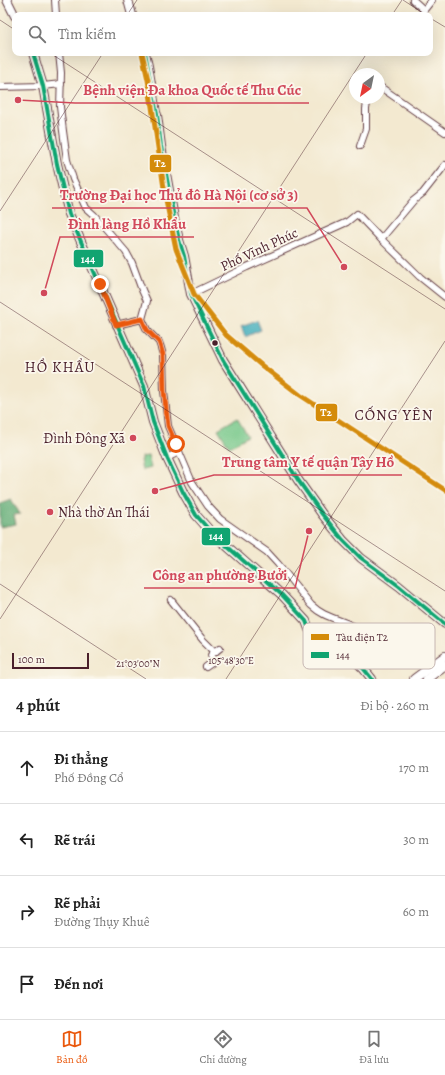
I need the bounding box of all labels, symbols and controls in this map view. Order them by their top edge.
search box [12,12,433,56]
icon: search [26,23,48,45]
text: Tìm kiếm [58,24,116,44]
north arrow [349,68,385,104]
callout: Bệnh viện Đa khoa Quốc tế Thu Cúc [75,76,309,103]
text: Bệnh viện Đa khoa Quốc tế Thu Cúc [83,80,301,100]
line badge: T2 [149,154,172,173]
text: T2 [154,156,166,171]
callout: Trường Đại học Thủ đô Hà Nội (cơ sở 3) [52,181,307,208]
text: Trường Đại học Thủ đô Hà Nội (cơ sở 3) [60,185,298,205]
callout: Đình làng Hồ Khẩu [60,210,194,237]
text: Đình làng Hồ Khẩu [68,214,187,234]
street label: Phố Vĩnh Phúc [217,223,301,276]
line badge: 144 [73,249,104,268]
text: 144 [81,252,95,267]
route end [91,275,109,293]
unlabelled marker [210,338,220,348]
district label: HỒ KHẨU [24,357,96,377]
line badge: T2 [315,403,338,422]
text: T2 [320,405,332,420]
district label: CỐNG YÊN [354,405,434,425]
place label: Đình Đông Xã [43,429,125,448]
marker: Đình Đông Xã [128,433,138,443]
route start [167,435,185,453]
callout: Trung tâm Y tế quận Tây Hồ [214,448,402,475]
text: Trung tâm Y tế quận Tây Hồ [222,452,394,472]
place label: Nhà thờ An Thái [58,503,150,522]
marker: Nhà thờ An Thái [45,507,55,517]
line badge: 144 [201,527,231,546]
text: 144 [209,529,223,544]
callout: Công an phường Bưởi [144,561,295,588]
text: Công an phường Bưởi [153,565,288,585]
legend [303,623,435,669]
text: Tàu điện T2 [336,630,388,645]
text: 144 [336,648,350,663]
scale bar [12,651,89,670]
text: 100 m [18,652,45,667]
text: 105°48'30"E [208,654,254,667]
text: 21°03'00"N [116,657,160,670]
text: 4 phút [16,694,60,717]
text: Đi bộ · 260 m [360,697,429,714]
text: Đi thẳng [54,749,108,769]
icon: ahead [16,757,38,779]
text: 170 m [399,759,429,776]
text: Phố Đồng Cổ [54,769,123,786]
icon: left [16,829,38,851]
text: Rẽ trái [54,830,95,850]
text: 30 m [403,831,429,848]
text: Rẽ phải [54,893,100,913]
icon: right [16,901,38,923]
text: 60 m [403,903,429,920]
text: Đường Thụy Khuê [54,913,150,930]
icon: arrive [16,973,38,995]
text: Đến nơi [54,974,103,994]
tab: Bản đồ [56,1028,87,1067]
tab: Chỉ đường [200,1028,247,1067]
tab: Đã lưu [359,1028,389,1067]

